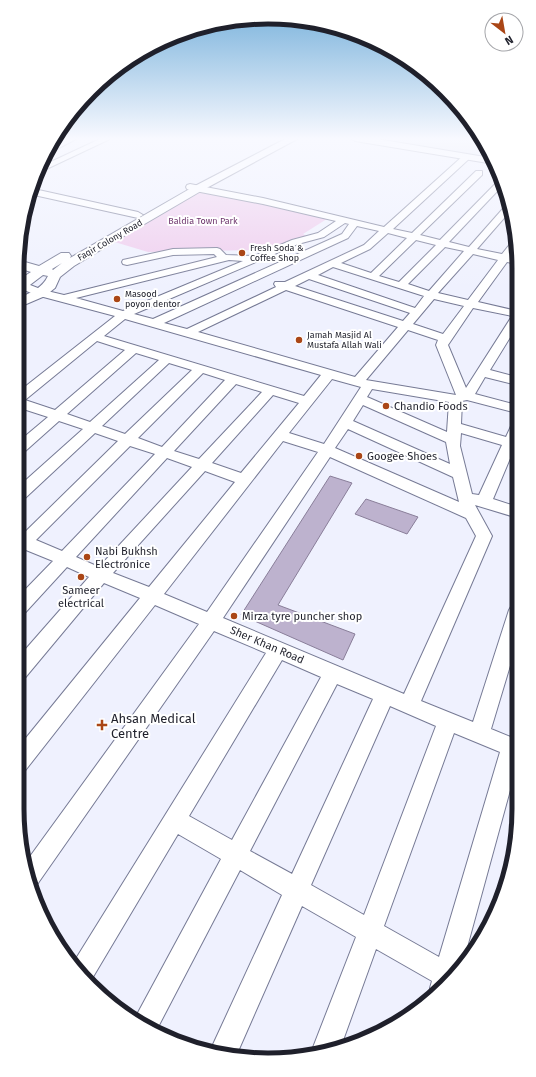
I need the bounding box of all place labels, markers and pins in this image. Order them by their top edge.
place label: Fresh Soda & Coffee Shop [250,243,304,263]
marker: Fresh Soda & Coffee Shop [237,248,247,258]
place label: Masood poyon dentor [125,289,181,309]
marker: Masood poyon dentor [112,294,122,304]
place label: Jamah Masjid Al Mustafa Allah Wali [307,330,382,350]
marker: Jamah Masjid Al Mustafa Allah Wali [294,335,304,345]
place label: Chandio Foods [394,400,468,413]
marker: Chandio Foods [381,401,391,411]
place label: Googee Shoes [367,450,437,463]
marker: Googee Shoes [354,451,364,461]
place label: Nabi Bukhsh Electronice [95,545,158,571]
marker: Nabi Bukhsh Electronice [82,552,92,562]
marker: Sameer electrical [76,572,86,582]
place label: Sameer electrical [58,584,104,610]
place label: Mirza tyre puncher shop [242,610,362,623]
marker: Mirza tyre puncher shop [229,611,239,621]
place label: Ahsan Medical Centre [111,711,196,741]
marker: Ahsan Medical Centre [96,719,108,731]

